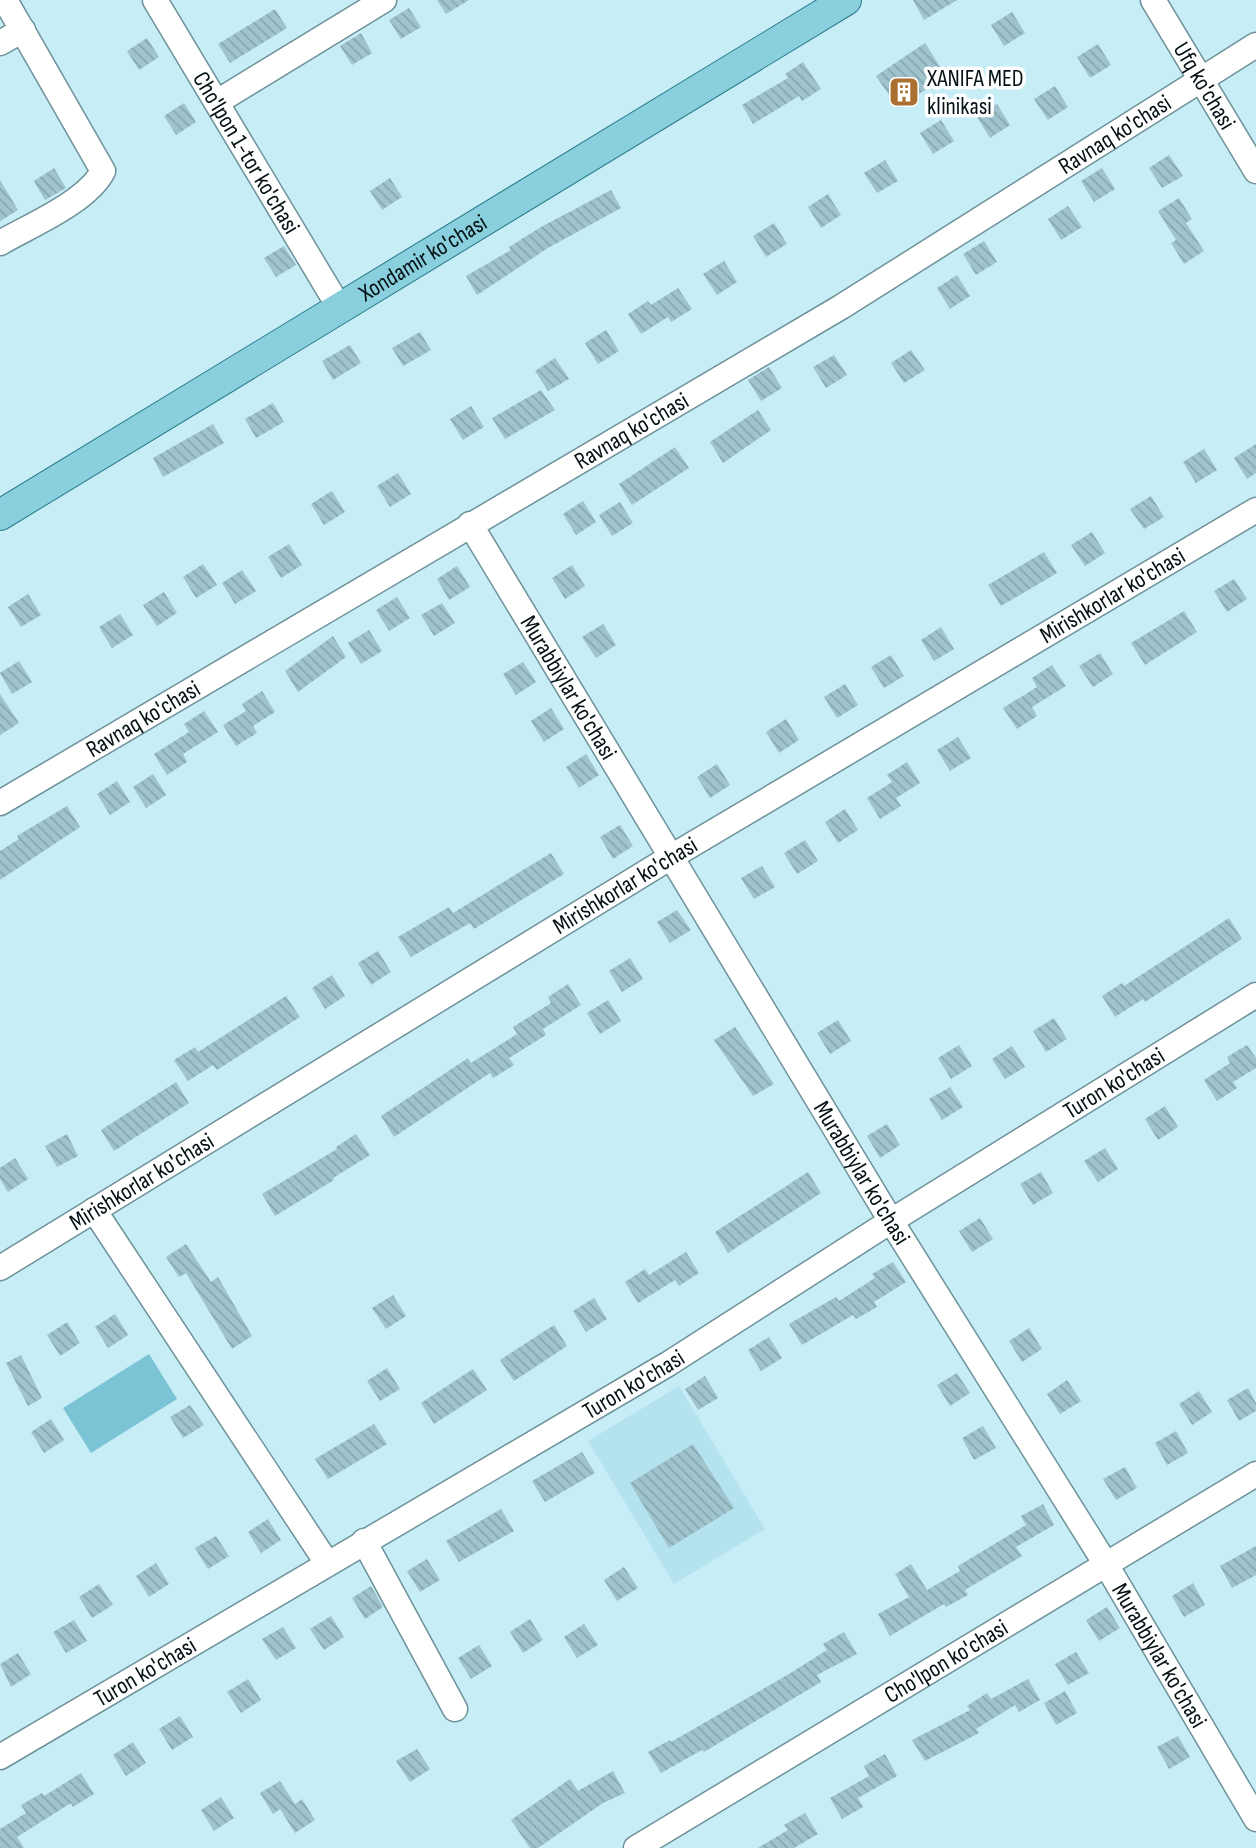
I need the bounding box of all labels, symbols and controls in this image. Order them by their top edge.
street label: Ufq ko'chasi [1167,37,1242,135]
place label: XANIFA MED klinikasi [926,64,1024,121]
street label: Cho'lpon 1-tor ko'chasi [186,67,306,239]
building icon: XANIFA MED klinikasi [887,75,921,109]
street label: Ravnaq ko'chasi [1053,88,1176,181]
street label: Xondamir ko'chasi [353,208,492,309]
street label: Ravnaq ko'chasi [569,386,694,476]
street label: Mirishkorlar ko'chasi [1035,541,1190,650]
street label: Murabbiylar ko'chasi [514,611,623,765]
street label: Ravnaq ko'chasi [81,674,205,764]
street label: Mirishkorlar ko'chasi [548,831,703,941]
street label: Turon ko'chasi [1058,1041,1170,1126]
street label: Murabbiylar ko'chasi [807,1096,916,1250]
street label: Mirishkorlar ko'chasi [64,1127,219,1237]
street label: Turon ko'chasi [578,1343,690,1426]
street label: Murabbiylar ko'chasi [1105,1578,1213,1733]
street label: Cho'lpon ko'chasi [879,1613,1013,1710]
street label: Turon ko'chasi [89,1631,201,1714]

